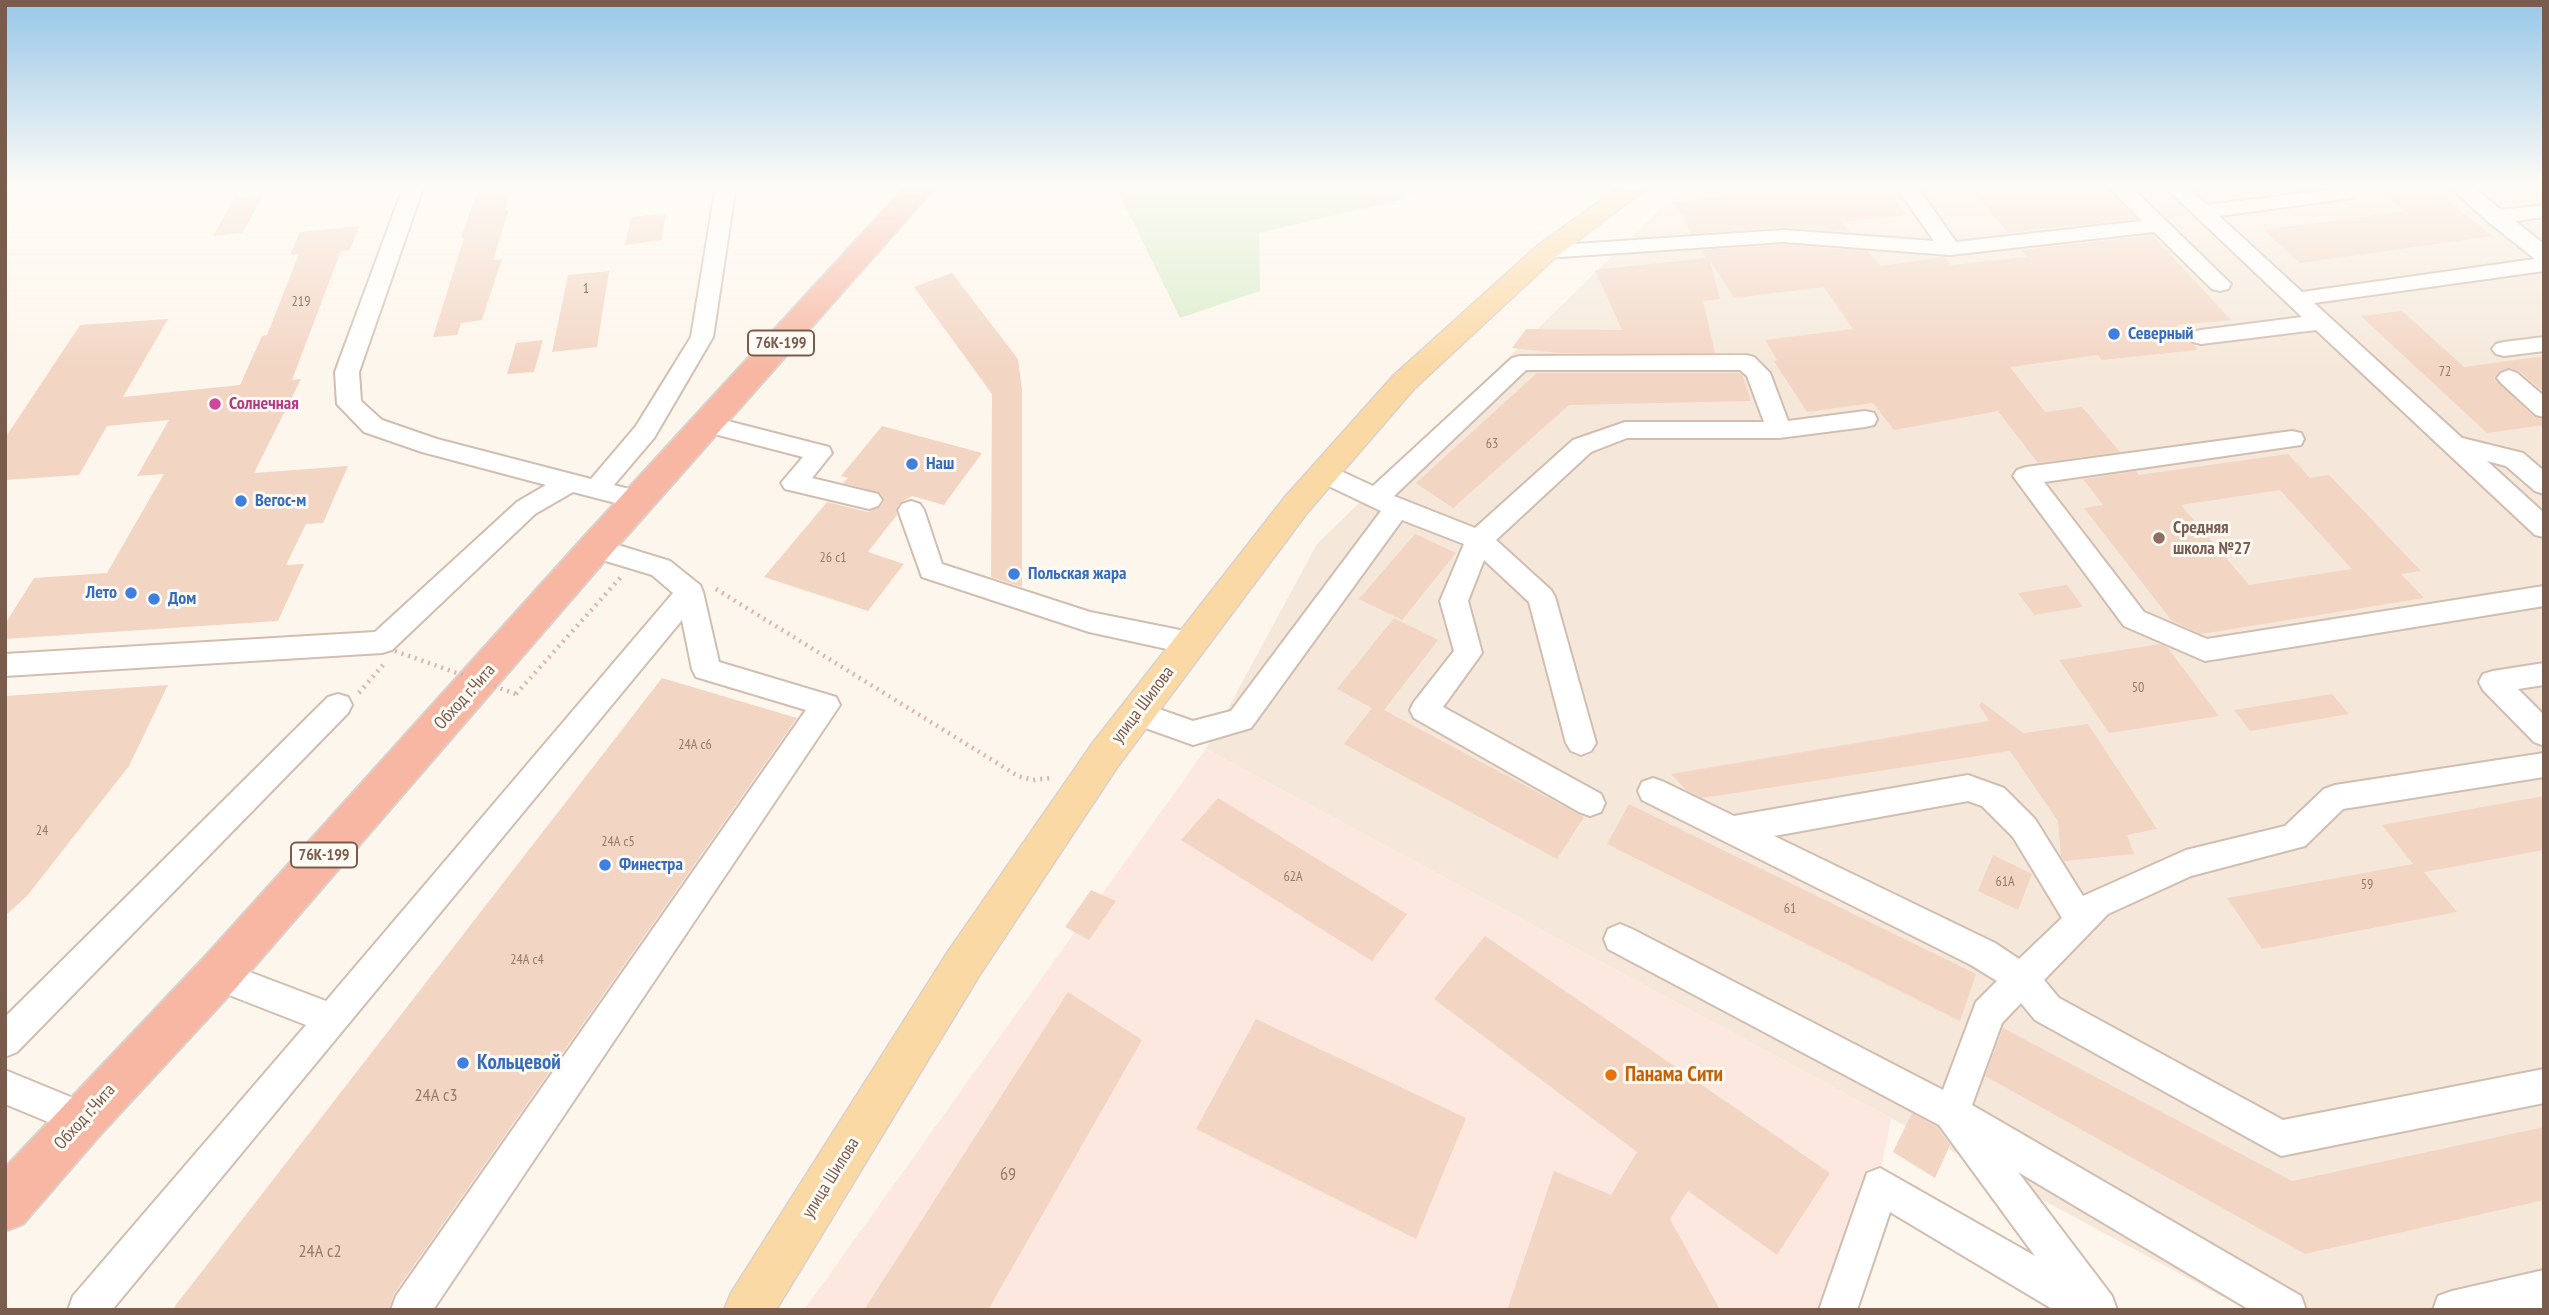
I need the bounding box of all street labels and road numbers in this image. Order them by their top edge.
road number: 76К-199 [748,330,814,356]
street label: Обход г.Чита [430,660,500,734]
street label: улица Шилова [1107,662,1179,748]
road number: 76К-199 [291,842,357,868]
street label: Обход г.Чита [50,1080,120,1154]
street label: улица Шилова [798,1134,864,1222]

